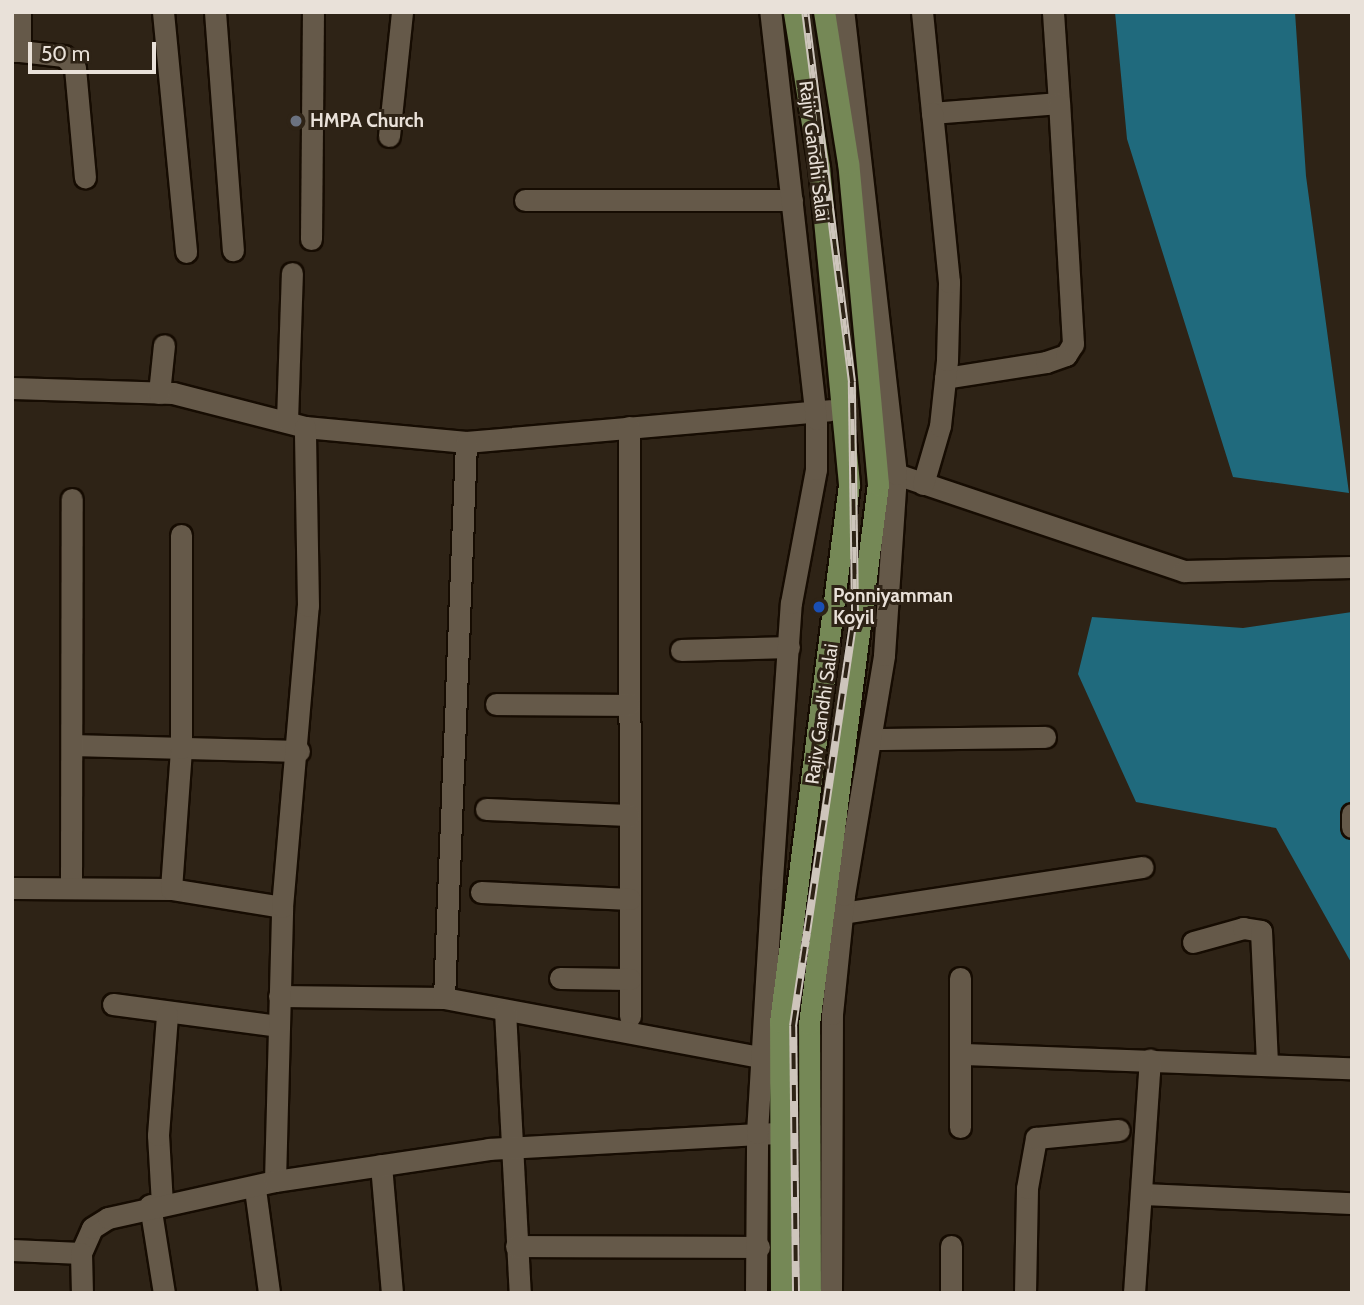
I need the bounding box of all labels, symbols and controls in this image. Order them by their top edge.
scale bar [32,28,159,72]
text: 50 m [41,41,90,66]
street label: Rajiv Gandhi Salai [794,79,834,223]
place label: HMPA Church [310,110,424,132]
marker: HMPA Church [288,113,304,129]
place label: Ponniyamman Koyil [833,585,953,629]
marker: Ponniyamman Koyil [811,599,827,615]
street label: Rajiv Gandhi Salai [801,642,843,786]

